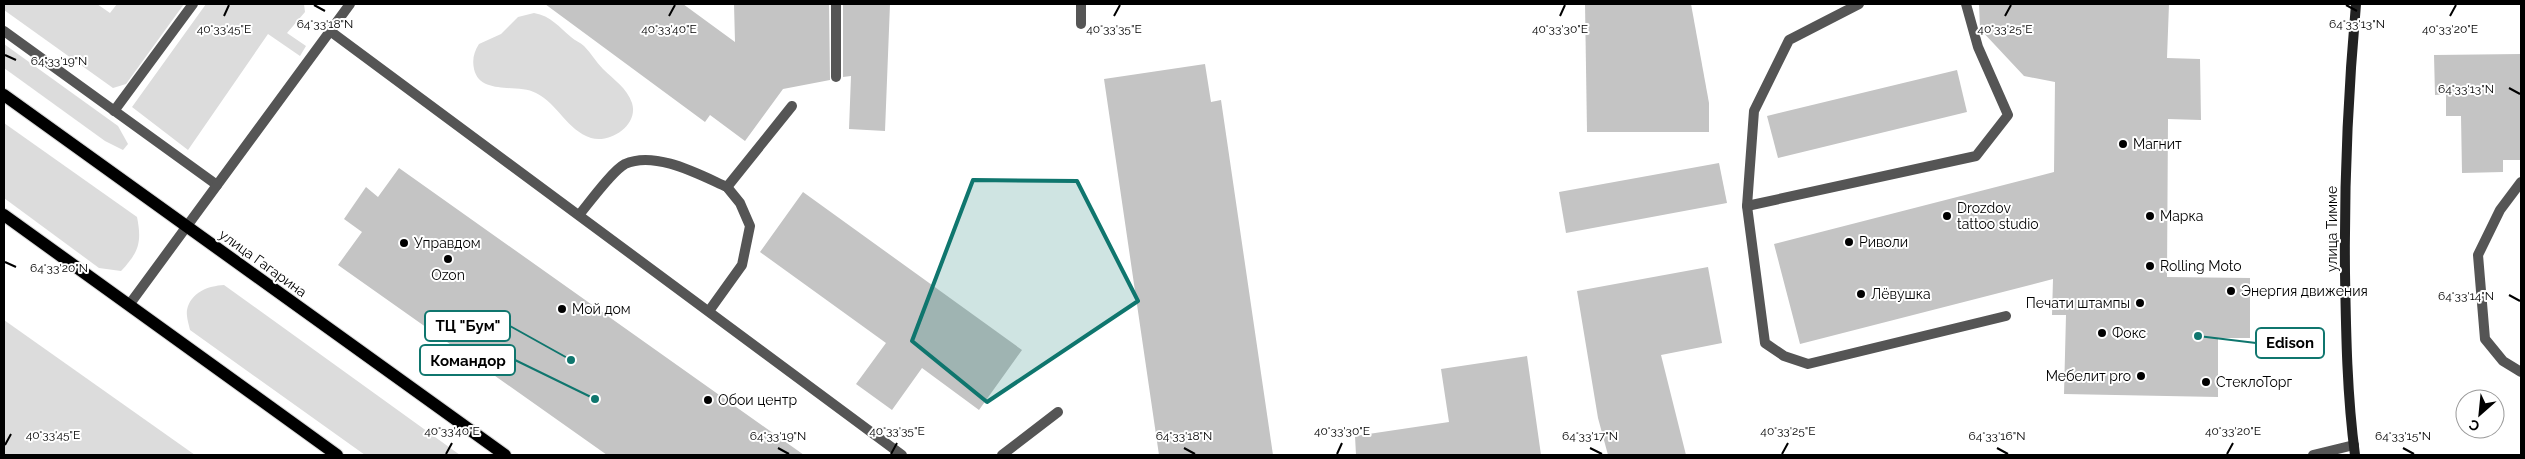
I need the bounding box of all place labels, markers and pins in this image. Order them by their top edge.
place label: Магнит [2133,136,2182,152]
marker: Магнит [2117,138,2129,150]
place label: Drozdov tattoo studio [1957,200,2039,232]
place label: Марка [2160,208,2203,224]
marker: Drozdov tattoo studio [1941,210,1953,222]
marker: Марка [2144,210,2156,222]
place label: Риволи [1859,234,1908,250]
place label: Управдом [414,235,481,251]
marker: Риволи [1843,236,1855,248]
marker: Управдом [398,237,410,249]
marker: Ozon [442,253,454,265]
place label: Rolling Moto [2160,258,2242,274]
marker: Rolling Moto [2144,260,2156,272]
place label: Ozon [431,267,465,283]
place label: Энергия движения [2241,283,2368,299]
marker: Энергия движения [2225,285,2237,297]
place label: Лёвушка [1871,286,1931,302]
marker: Лёвушка [1855,288,1867,300]
place label: Печати штампы [2026,295,2130,311]
marker: Печати штампы [2134,297,2146,309]
place label: Мой дом [572,301,631,317]
marker: Мой дом [556,303,568,315]
callout: ТЦ "Бум" [425,311,510,341]
place label: Фокс [2112,325,2147,341]
marker: Фокс [2096,327,2108,339]
callout: Edison [2256,328,2324,358]
callout: Командор [420,345,515,375]
place label: Мебелит pro [2046,368,2131,384]
marker: Мебелит pro [2135,370,2147,382]
place label: СтеклоТорг [2216,374,2292,390]
marker: СтеклоТорг [2200,376,2212,388]
place label: Обои центр [718,392,797,408]
marker: Обои центр [702,394,714,406]

